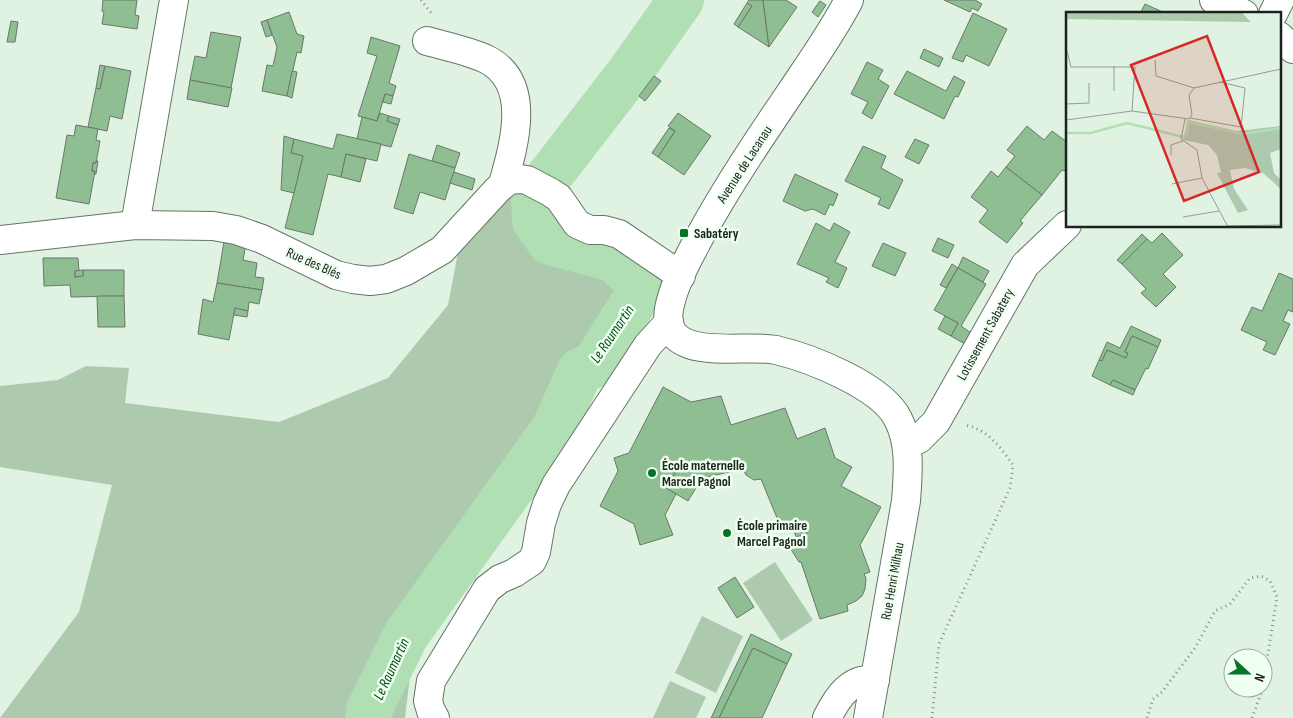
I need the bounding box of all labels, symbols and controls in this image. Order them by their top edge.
inset map [1066,12,1280,228]
street label: Avenue de Lacanau [713,122,776,207]
place label: Sabatéry [694,225,739,242]
marker: Sabatéry [678,227,690,239]
street label: Rue des Blés [284,244,344,283]
street label: Lotissement Sabatery [953,285,1018,383]
water label: Le Raumartin [586,302,639,367]
place label: École maternelle Marcel Pagnol [662,457,745,490]
marker: École maternelle Marcel Pagnol [646,467,658,479]
place label: École primaire Marcel Pagnol [737,517,807,550]
marker: École primaire Marcel Pagnol [721,527,733,539]
street label: Rue Henri Milhau [877,541,908,621]
water label: Le Raumartin [369,635,414,703]
north arrow [1223,648,1273,698]
text: N [1250,671,1269,684]

